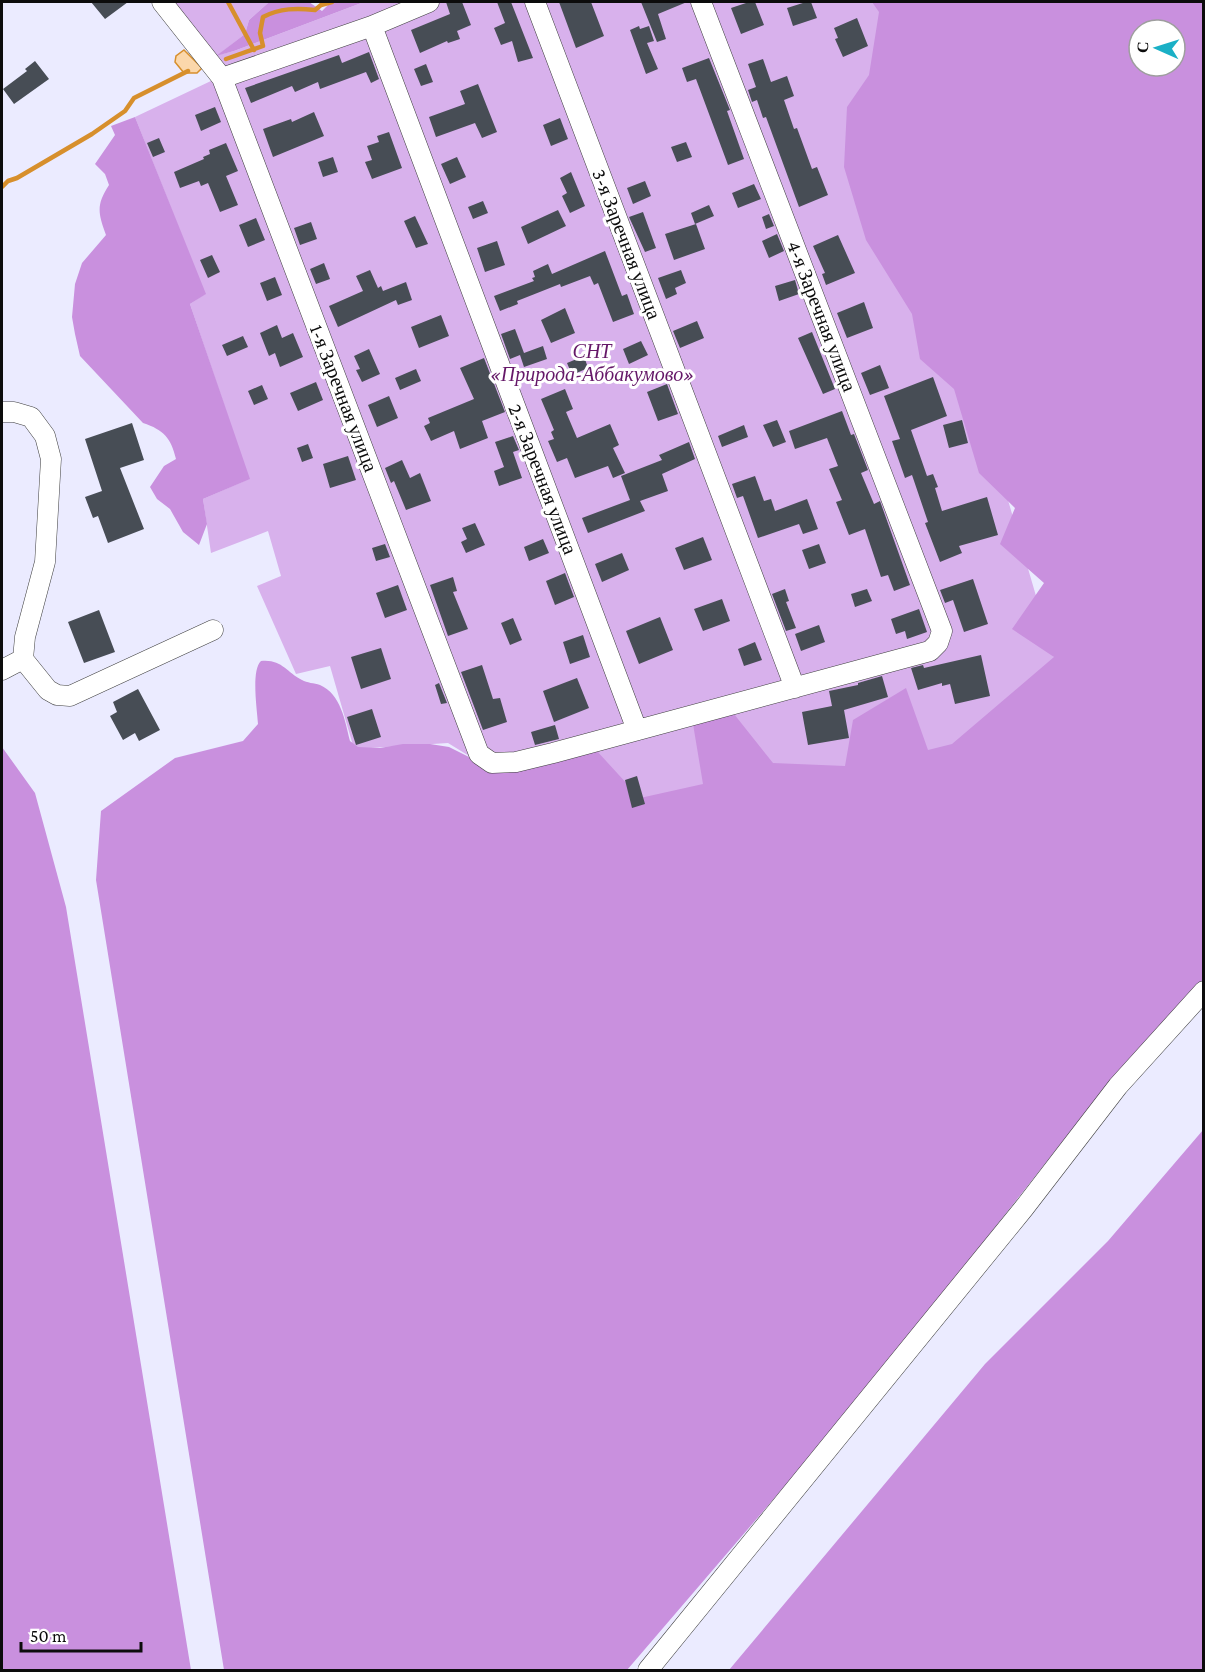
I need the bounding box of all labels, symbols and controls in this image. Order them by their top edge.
north arrow [1127,18,1187,78]
text: С [1134,41,1151,53]
street label: 3-я Заречная улица [587,166,666,323]
street label: 4-я Заречная улица [782,238,861,395]
street label: 1-я Заречная улица [305,321,382,475]
park label: СНТ «Природа-Аббакумово» [490,340,694,386]
street label: 2-я Заречная улица [503,401,582,558]
scale bar [21,1615,141,1653]
text: 50 m [30,1626,67,1646]

